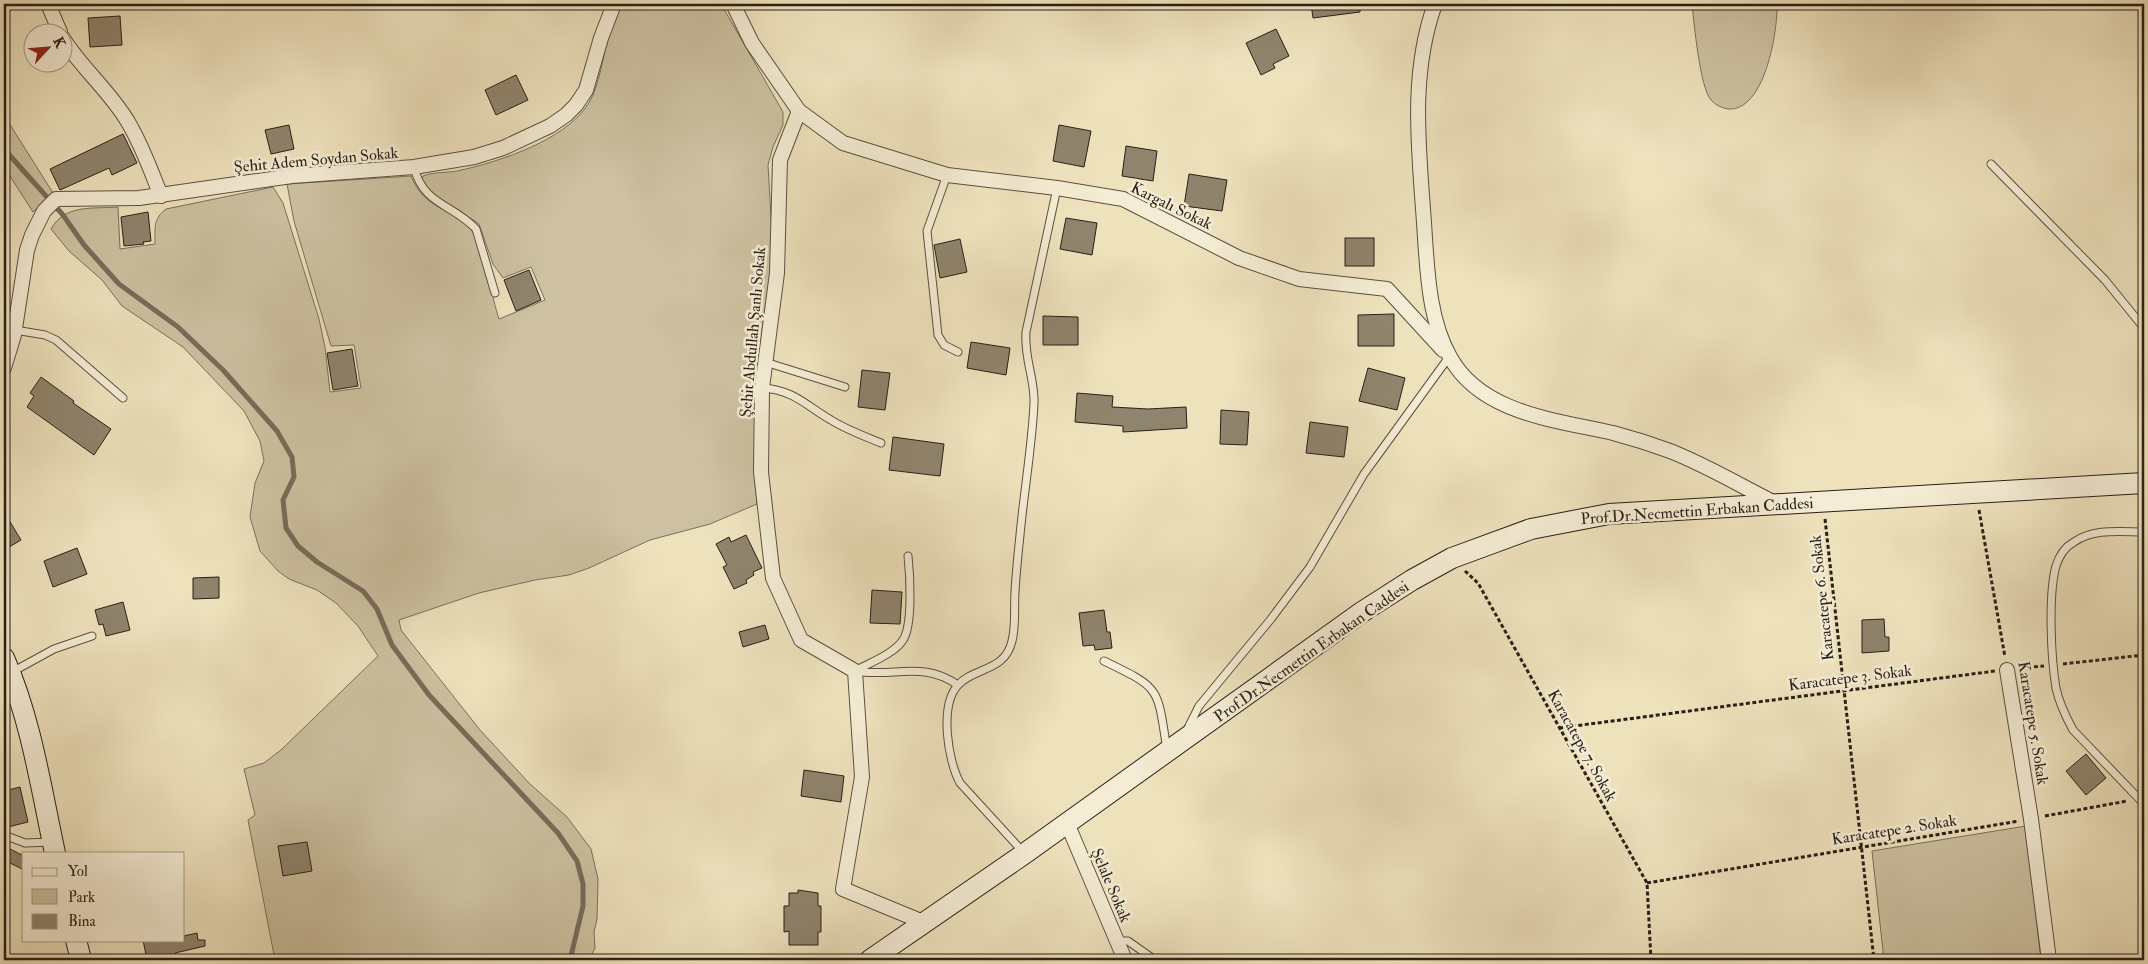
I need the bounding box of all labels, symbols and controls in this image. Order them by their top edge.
north arrow [22,22,72,72]
text: K [49,34,70,52]
street label: Şehit Adem Soydan Sokak [233,143,399,177]
street label: Kargalı Sokak [1128,178,1216,234]
street label: Şehit Abdullah Şanlı Sokak [736,246,770,418]
street label: Prof.Dr.Necmettin Erbakan Caddesi [1580,493,1814,529]
street label: Karacatepe 6. Sokak [1805,534,1840,662]
street label: Prof.Dr.Necmettin Erbakan Caddesi [1210,577,1413,727]
street label: Karacatepe 3. Sokak [1787,660,1913,696]
street label: Karacatepe 5. Sokak [2012,660,2053,787]
street label: Karacatepe 7. Sokak [1542,686,1621,806]
street label: Karacatepe 2. Sokak [1830,810,1959,851]
street label: Şelale Sokak [1087,845,1136,926]
legend [22,852,185,942]
text: Yol [68,862,88,881]
text: Park [68,888,95,907]
text: Bina [68,912,96,931]

